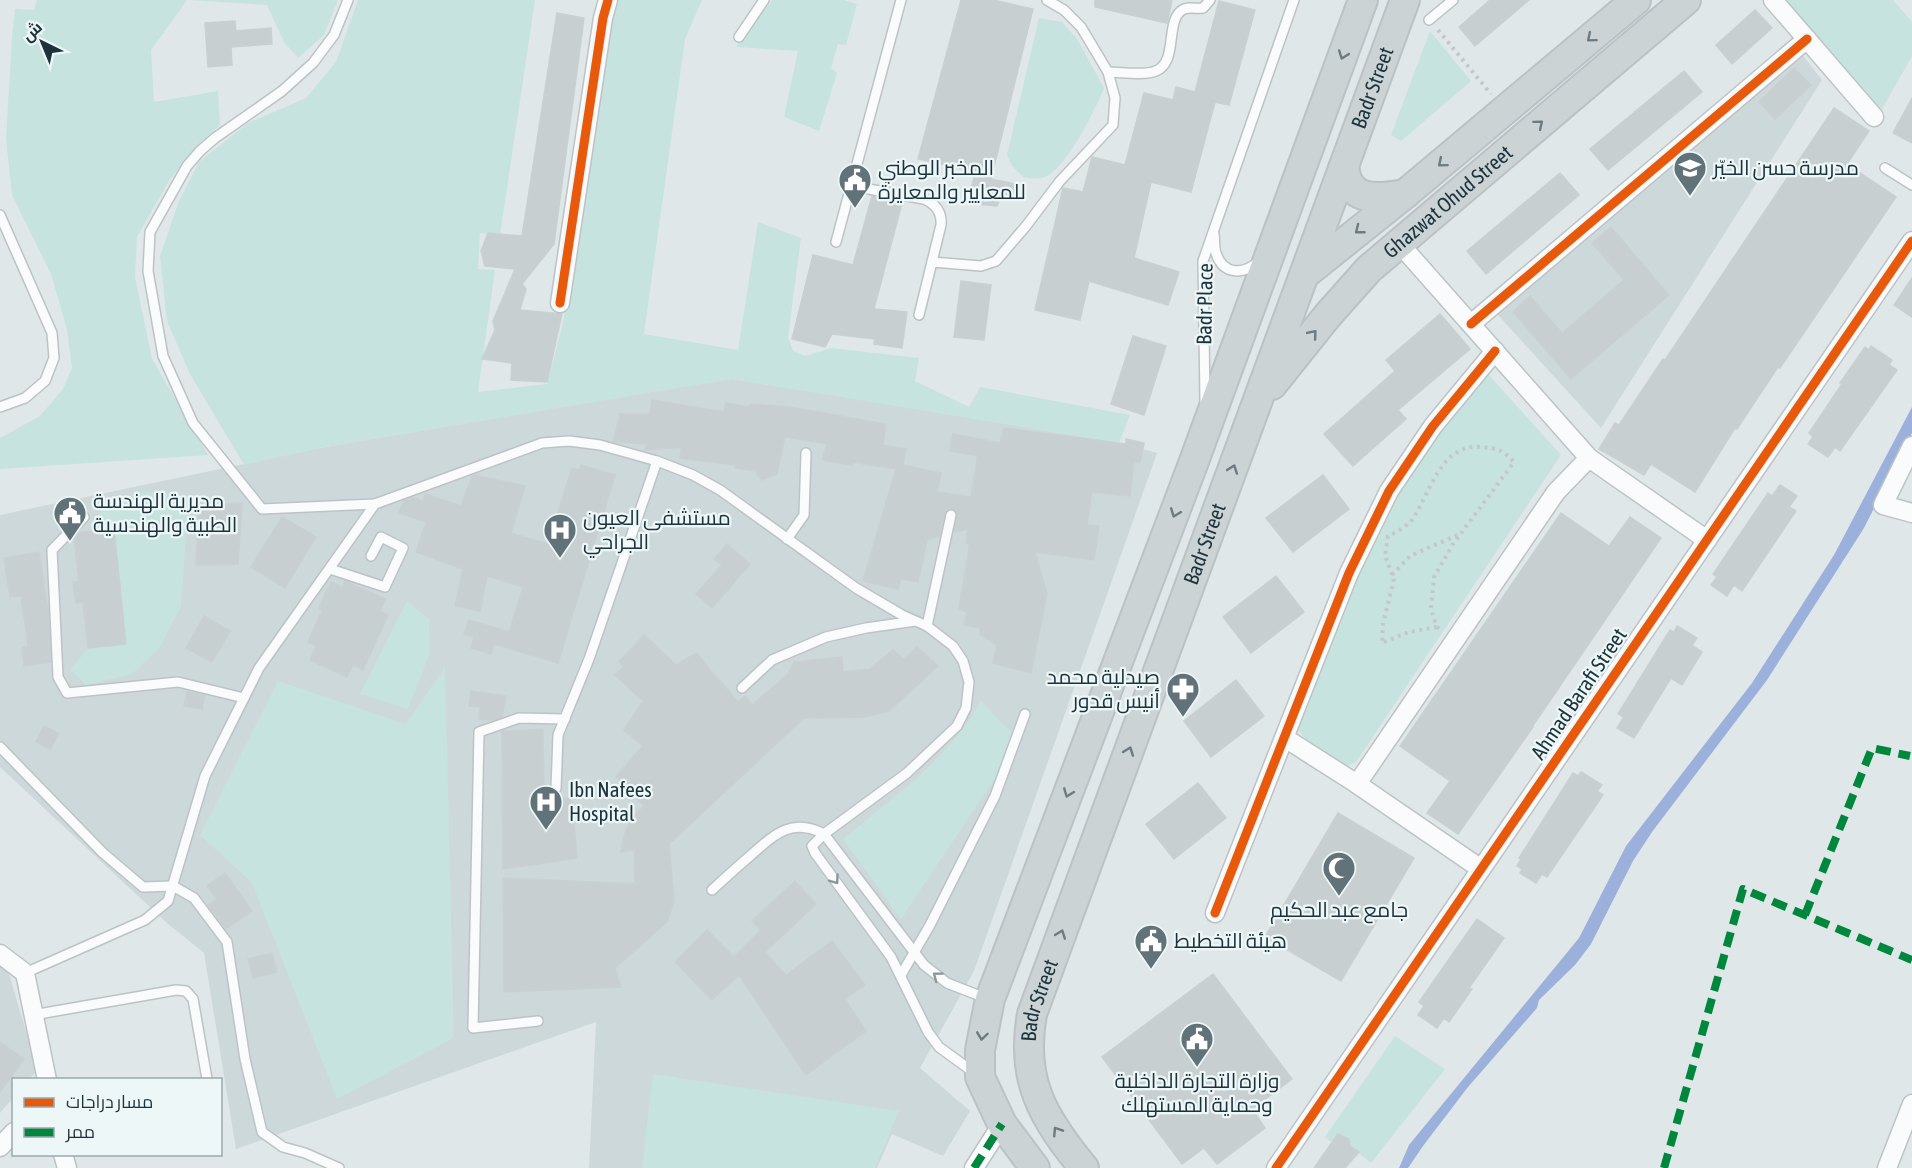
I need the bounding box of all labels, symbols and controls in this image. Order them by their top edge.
north arrow [12,12,72,72]
text: ش [18,17,46,45]
one-way arrow [1587,30,1598,41]
street label: Badr Street [1346,44,1398,132]
one-way arrow [1338,49,1350,60]
one-way arrow [1533,120,1544,131]
street label: Ghazwat Ohud Street [1378,140,1517,262]
school or university icon: مدرسة حسن الخيّر [1672,150,1708,197]
place label: المخبر الوطني للمعايير والمعايرة [878,155,1026,204]
place label: مدرسة حسن الخيّر [1712,155,1859,181]
one-way arrow [1438,156,1449,167]
public building icon: المخبر الوطني للمعايير والمعايرة [837,162,873,209]
one-way arrow [1355,223,1366,234]
street label: Badr Place [1191,263,1217,345]
one-way arrow [1306,330,1317,341]
one-way arrow [1225,464,1238,475]
place label: مديرية الهندسة الطبية والهندسية [93,488,237,538]
public building icon: مديرية الهندسة الطبية والهندسية [52,495,88,542]
street label: Badr Street [1178,500,1230,588]
place label: مستشفى العيون الجراحي [583,505,731,558]
one-way arrow [1169,507,1182,517]
hospital icon: مستشفى العيون الجراحي [542,512,578,559]
street label: Ahmad Barafi Street [1525,623,1631,764]
place label: صيدلية محمد أنيس قدور [1047,664,1160,714]
pharmacy icon: صيدلية محمد أنيس قدور [1165,671,1201,718]
one-way arrow [1122,746,1135,757]
place label: Ibn Nafees Hospital [569,777,652,825]
hospital icon: Ibn Nafees Hospital [528,784,564,831]
one-way arrow [1063,787,1076,798]
mosque icon: جامع عبد الحكيم [1321,850,1357,897]
one-way arrow [828,874,839,885]
place label: جامع عبد الحكيم [1270,897,1408,924]
public building icon: هيئة التخطيط [1133,923,1169,970]
place label: هيئة التخطيط [1174,928,1287,952]
one-way arrow [1054,929,1067,939]
street label: Badr Street [1016,956,1062,1042]
one-way arrow [933,972,944,983]
public building icon: وزارة التجارة الداخلية وحماية المستهلك [1179,1021,1215,1068]
one-way arrow [977,1031,989,1040]
place label: وزارة التجارة الداخلية وحماية المستهلك [1114,1068,1280,1118]
legend [12,1078,222,1156]
text: مسار دراجات [66,1091,153,1113]
text: ممر [65,1121,95,1143]
one-way arrow [1052,1127,1064,1137]

